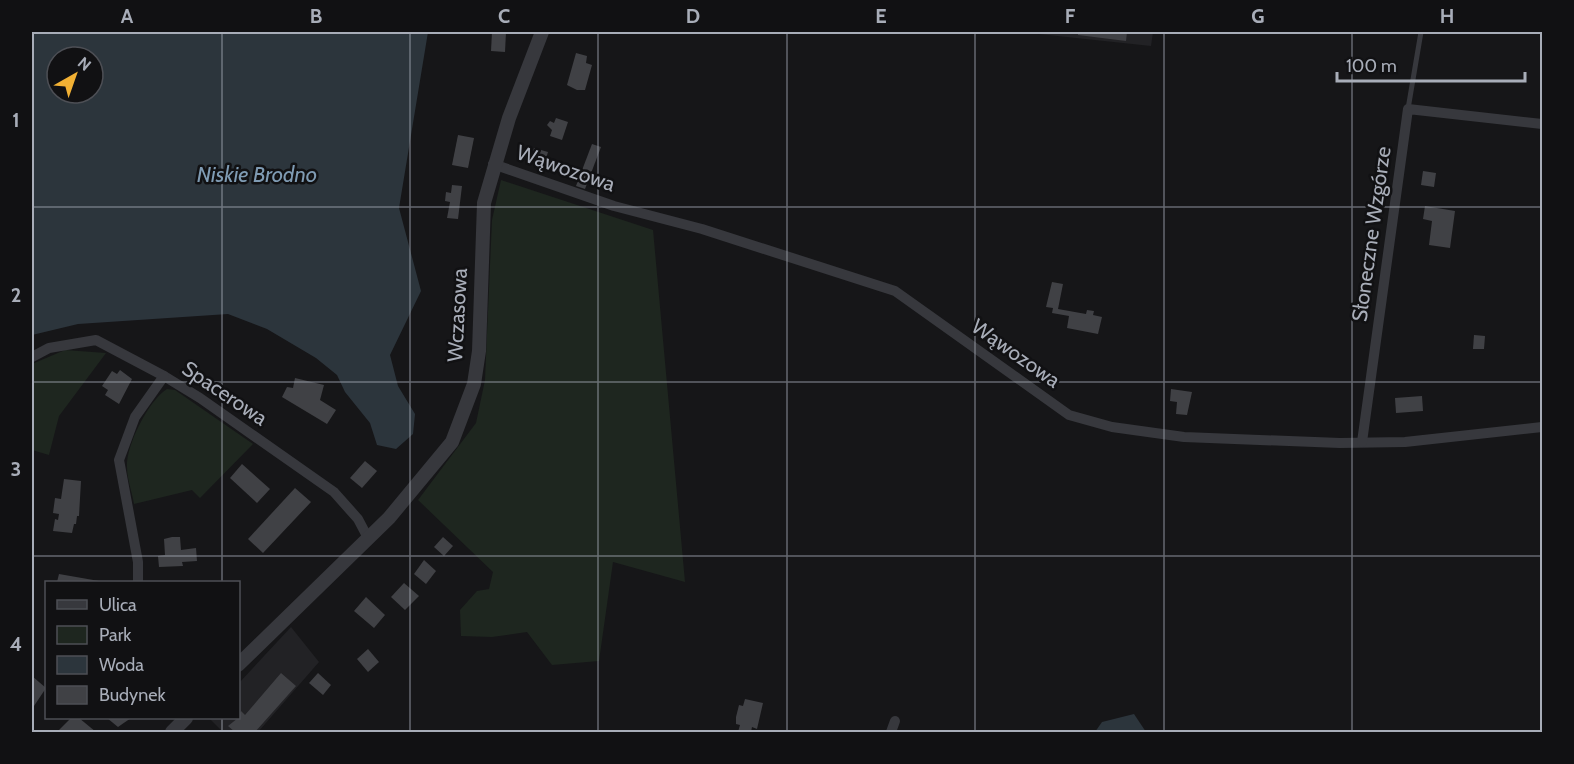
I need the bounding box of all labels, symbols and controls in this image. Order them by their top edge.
text: A [121,4,134,28]
text: B [310,4,322,28]
text: C [498,4,510,28]
text: D [686,4,700,28]
text: E [875,4,887,28]
text: F [1065,4,1076,28]
text: G [1251,4,1265,28]
text: H [1440,4,1454,28]
north arrow [45,45,105,105]
scale bar [1337,45,1524,83]
text: N [74,53,95,75]
text: 100 m [1346,55,1397,77]
text: 1 [12,108,20,132]
street label: Wąwozowa [513,139,619,197]
street label: Słoneczne Wzgórze [1346,145,1396,323]
water label: Niskie Brodno [197,161,317,188]
street label: Wczasowa [442,267,472,363]
text: 2 [11,283,21,307]
street label: Wąwozowa [967,313,1065,393]
street label: Spacerowa [178,355,272,431]
text: 3 [11,457,21,481]
legend [45,581,240,719]
text: Ulica [99,594,137,616]
text: Park [99,624,132,646]
text: 4 [10,632,22,656]
text: Woda [99,654,144,676]
text: Budynek [99,684,166,706]

